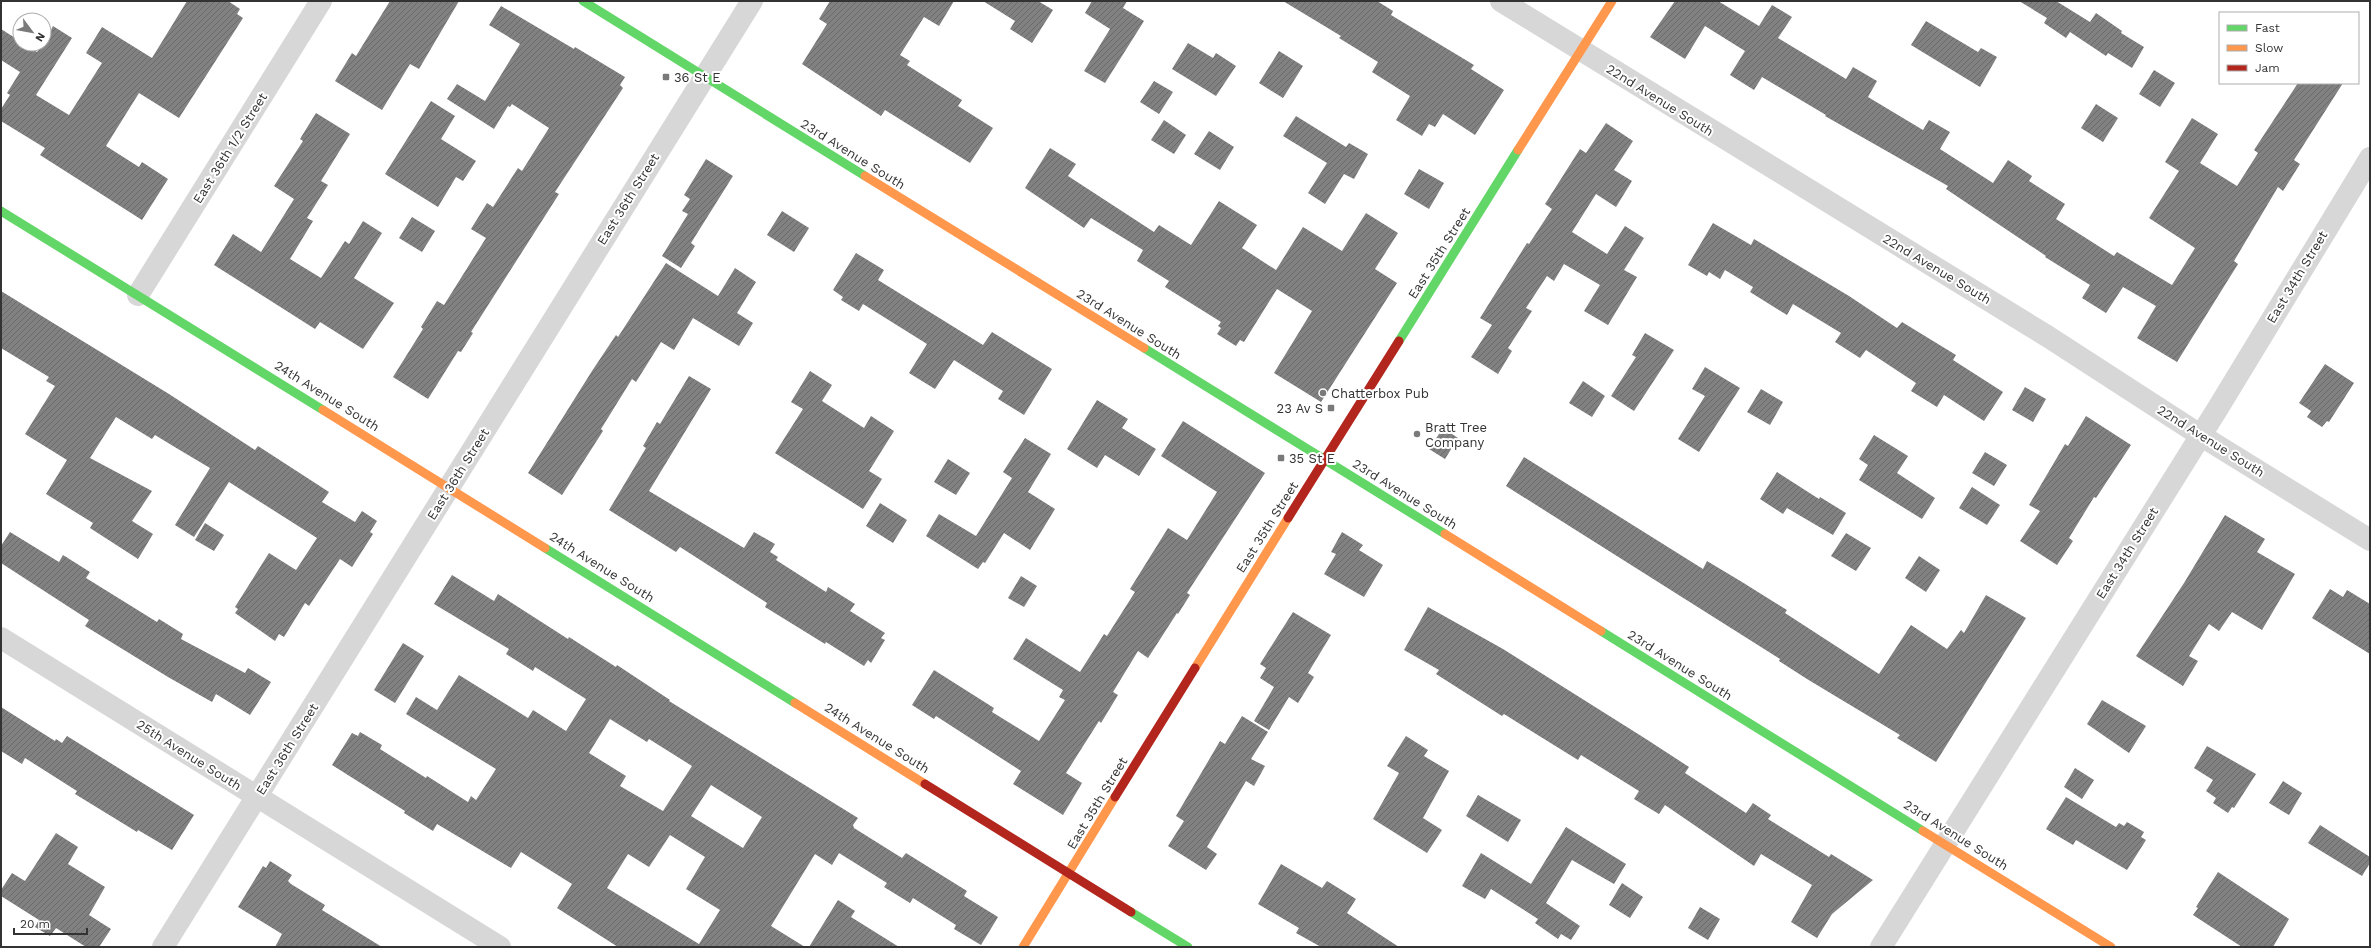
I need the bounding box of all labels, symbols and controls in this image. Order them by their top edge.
north arrow [12,12,52,52]
legend [2219,12,2359,84]
text: Fast [2255,21,2280,35]
text: N [32,30,48,44]
text: Slow [2255,41,2283,55]
street label: 22nd Avenue South [1604,61,1716,139]
text: Jam [2255,61,2280,75]
place label: 36 St E [674,70,720,85]
marker: 36 St E [661,72,671,82]
street label: East 36th 1/2 Street [190,90,270,206]
street label: 23rd Avenue South [798,116,908,192]
street label: East 36th Street [594,150,662,247]
street label: East 35th Street [1405,204,1473,301]
street label: East 34th Street [2264,228,2331,326]
street label: 22nd Avenue South [1880,231,1994,307]
street label: 23rd Avenue South [1074,286,1184,362]
street label: 24th Avenue South [272,358,382,434]
place label: Chatterbox Pub [1331,386,1429,401]
marker: Chatterbox Pub [1318,388,1328,398]
place label: 23 Av S [1277,401,1323,416]
street label: 22nd Avenue South [2155,402,2267,480]
marker: 23 Av S [1326,403,1336,413]
place label: Bratt Tree Company [1425,420,1487,450]
street label: East 36th Street [424,425,492,522]
marker: Bratt Tree Company [1412,429,1422,439]
place label: 35 St E [1289,451,1335,466]
marker: 35 St E [1276,453,1286,463]
street label: 23rd Avenue South [1350,456,1460,532]
street label: East 35th Street [1233,478,1301,575]
street label: East 34th Street [2093,504,2161,601]
street label: 24th Avenue South [547,529,657,605]
street label: 23rd Avenue South [1625,627,1735,703]
street label: East 36th Street [253,700,321,797]
street label: 24th Avenue South [822,700,932,776]
street label: 25th Avenue South [134,717,244,793]
street label: East 35th Street [1064,754,1131,852]
street label: 23rd Avenue South [1901,797,2011,873]
scale bar [14,910,87,936]
text: 20 m [20,917,50,931]

